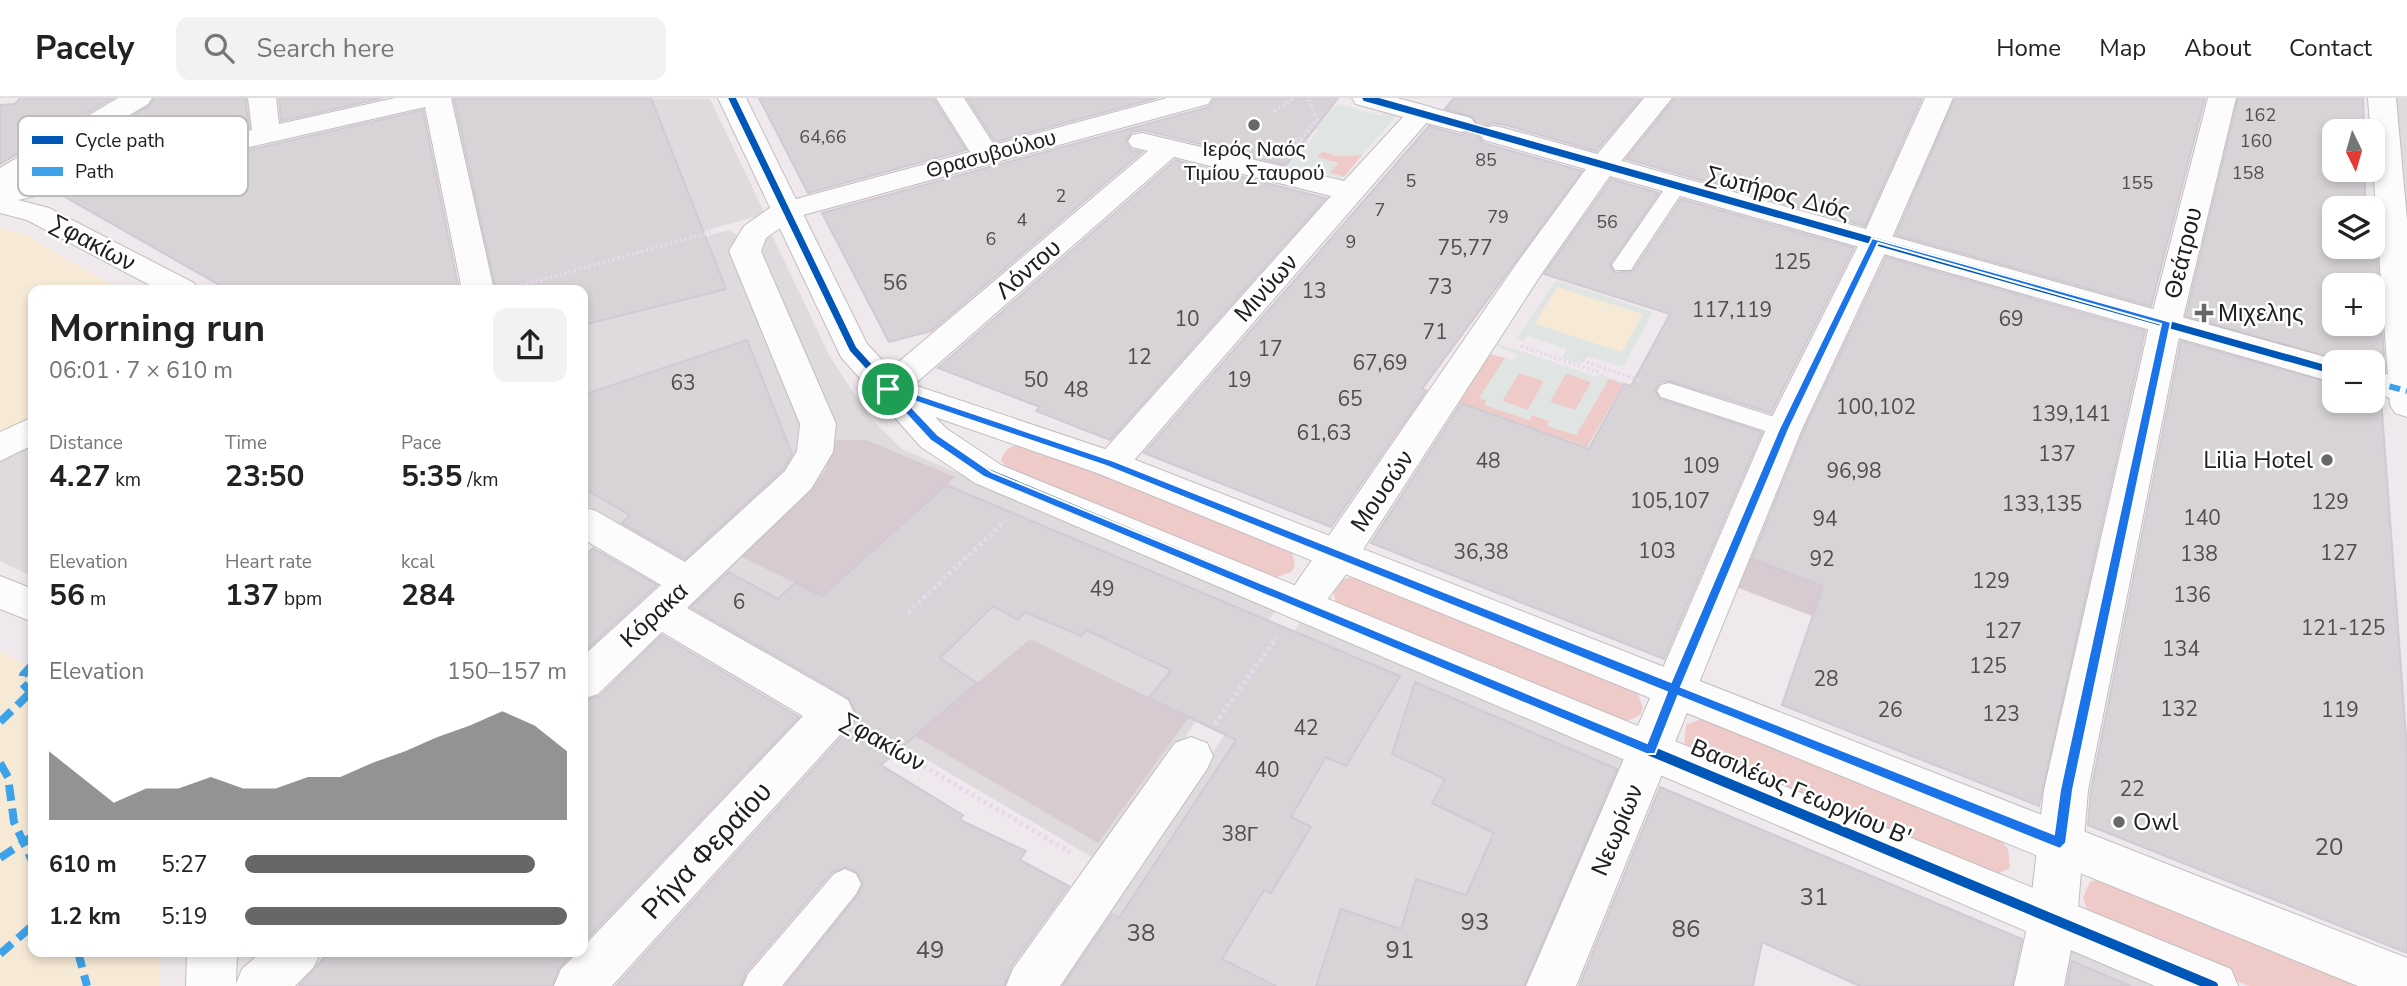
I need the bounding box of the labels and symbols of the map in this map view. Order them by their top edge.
house number: 162 [2244,103,2276,127]
legend [18,116,248,196]
marker: Ιερός Ναός Τιμίου Σταυρού [1246,117,1262,133]
north arrow [2322,119,2385,182]
street label: Θρασυβούλου [923,123,1059,185]
house number: 64,66 [799,125,847,149]
text: Cycle path [75,128,165,154]
house number: 160 [2240,129,2272,153]
place label: Ιερός Ναός Τιμίου Σταυρού [1183,135,1325,187]
house number: 85 [1475,148,1497,172]
street label: Σωτήρος Διός [1702,158,1854,228]
text: Path [75,159,114,185]
house number: 158 [2232,161,2264,185]
house number: 5 [1406,169,1416,193]
house number: 155 [2121,171,2153,195]
house number: 2 [1056,184,1066,208]
house number: 7 [1375,198,1385,222]
street label: Θεάτρου [2156,204,2210,302]
house number: 79 [1487,205,1509,229]
street label: Σφακίων [45,207,141,279]
house number: 4 [1017,208,1028,232]
house number: 56 [1596,210,1618,234]
house number: 6 [986,227,996,251]
house number: 9 [1346,230,1356,254]
street label: Λόντου [988,232,1068,306]
house number: 75,77 [1437,234,1493,262]
street label: Μινύων [1227,247,1305,329]
house number: 125 [1773,248,1811,276]
house number: 56 [882,269,908,297]
house number: 73 [1427,273,1453,301]
house number: 13 [1301,277,1327,305]
house number: 117,119 [1692,296,1772,324]
place label: Μιχελης [2218,297,2304,329]
house number: 10 [1174,305,1200,333]
house number: 69 [1998,305,2024,333]
marker: Μιχελης [2196,305,2212,321]
house number: 71 [1422,318,1448,346]
house number: 17 [1257,335,1283,363]
house number: 12 [1126,343,1152,371]
house number: 67,69 [1352,349,1408,377]
pin [858,359,918,419]
house number: 50 [1023,366,1049,394]
house number: 19 [1226,366,1252,394]
house number: 63 [670,369,696,397]
house number: 48 [1063,376,1089,404]
house number: 65 [1337,385,1363,413]
house number: 100,102 [1836,393,1916,421]
house number: 139,141 [2031,400,2111,428]
house number: 61,63 [1296,419,1352,447]
house number: 137 [2038,440,2076,468]
street label: Μουσών [1343,444,1421,538]
place label: Lilia Hotel [2203,444,2313,476]
house number: 48 [1475,447,1501,475]
house number: 109 [1682,452,1720,480]
marker: Lilia Hotel [2319,452,2335,468]
house number: 96,98 [1826,457,1882,485]
house number: 105,107 [1630,487,1710,515]
house number: 129 [2311,488,2349,516]
house number: 133,135 [2002,490,2082,518]
house number: 140 [2183,504,2221,532]
house number: 94 [1812,505,1838,533]
house number: 103 [1638,537,1676,565]
house number: 36,38 [1453,538,1509,566]
house number: 127 [2320,539,2358,567]
house number: 138 [2180,540,2218,568]
house number: 92 [1809,545,1835,573]
house number: 129 [1972,567,2010,595]
street label: Κόρακα [613,575,695,655]
house number: 49 [1089,575,1115,603]
house number: 136 [2173,581,2211,609]
house number: 6 [733,588,745,616]
house number: 121-125 [2301,614,2385,642]
house number: 127 [1984,617,2022,645]
house number: 134 [2162,635,2200,663]
house number: 125 [1969,652,2007,680]
house number: 28 [1813,665,1839,693]
house number: 132 [2160,695,2198,723]
house number: 26 [1877,696,1903,724]
house number: 119 [2321,696,2359,724]
house number: 123 [1982,700,2020,728]
street label: Σφακίων [835,705,931,779]
house number: 42 [1293,714,1319,742]
street label: Βασιλέως Γεωργίου Β' [1686,731,1916,853]
house number: 40 [1254,756,1280,784]
street label: Ρήγα Φεραίου [633,773,781,928]
house number: 22 [2119,775,2145,803]
street label: Νεωρίων [1583,779,1651,881]
place label: Owl [2133,806,2179,838]
marker: Owl [2111,814,2127,830]
house number: 38Γ [1222,820,1258,848]
house number: 20 [2315,831,2343,863]
house number: 31 [1800,881,1828,913]
house number: 93 [1461,906,1489,938]
house number: 86 [1672,913,1700,945]
house number: 38 [1127,917,1155,949]
house number: 49 [916,934,944,966]
house number: 91 [1386,934,1414,966]

